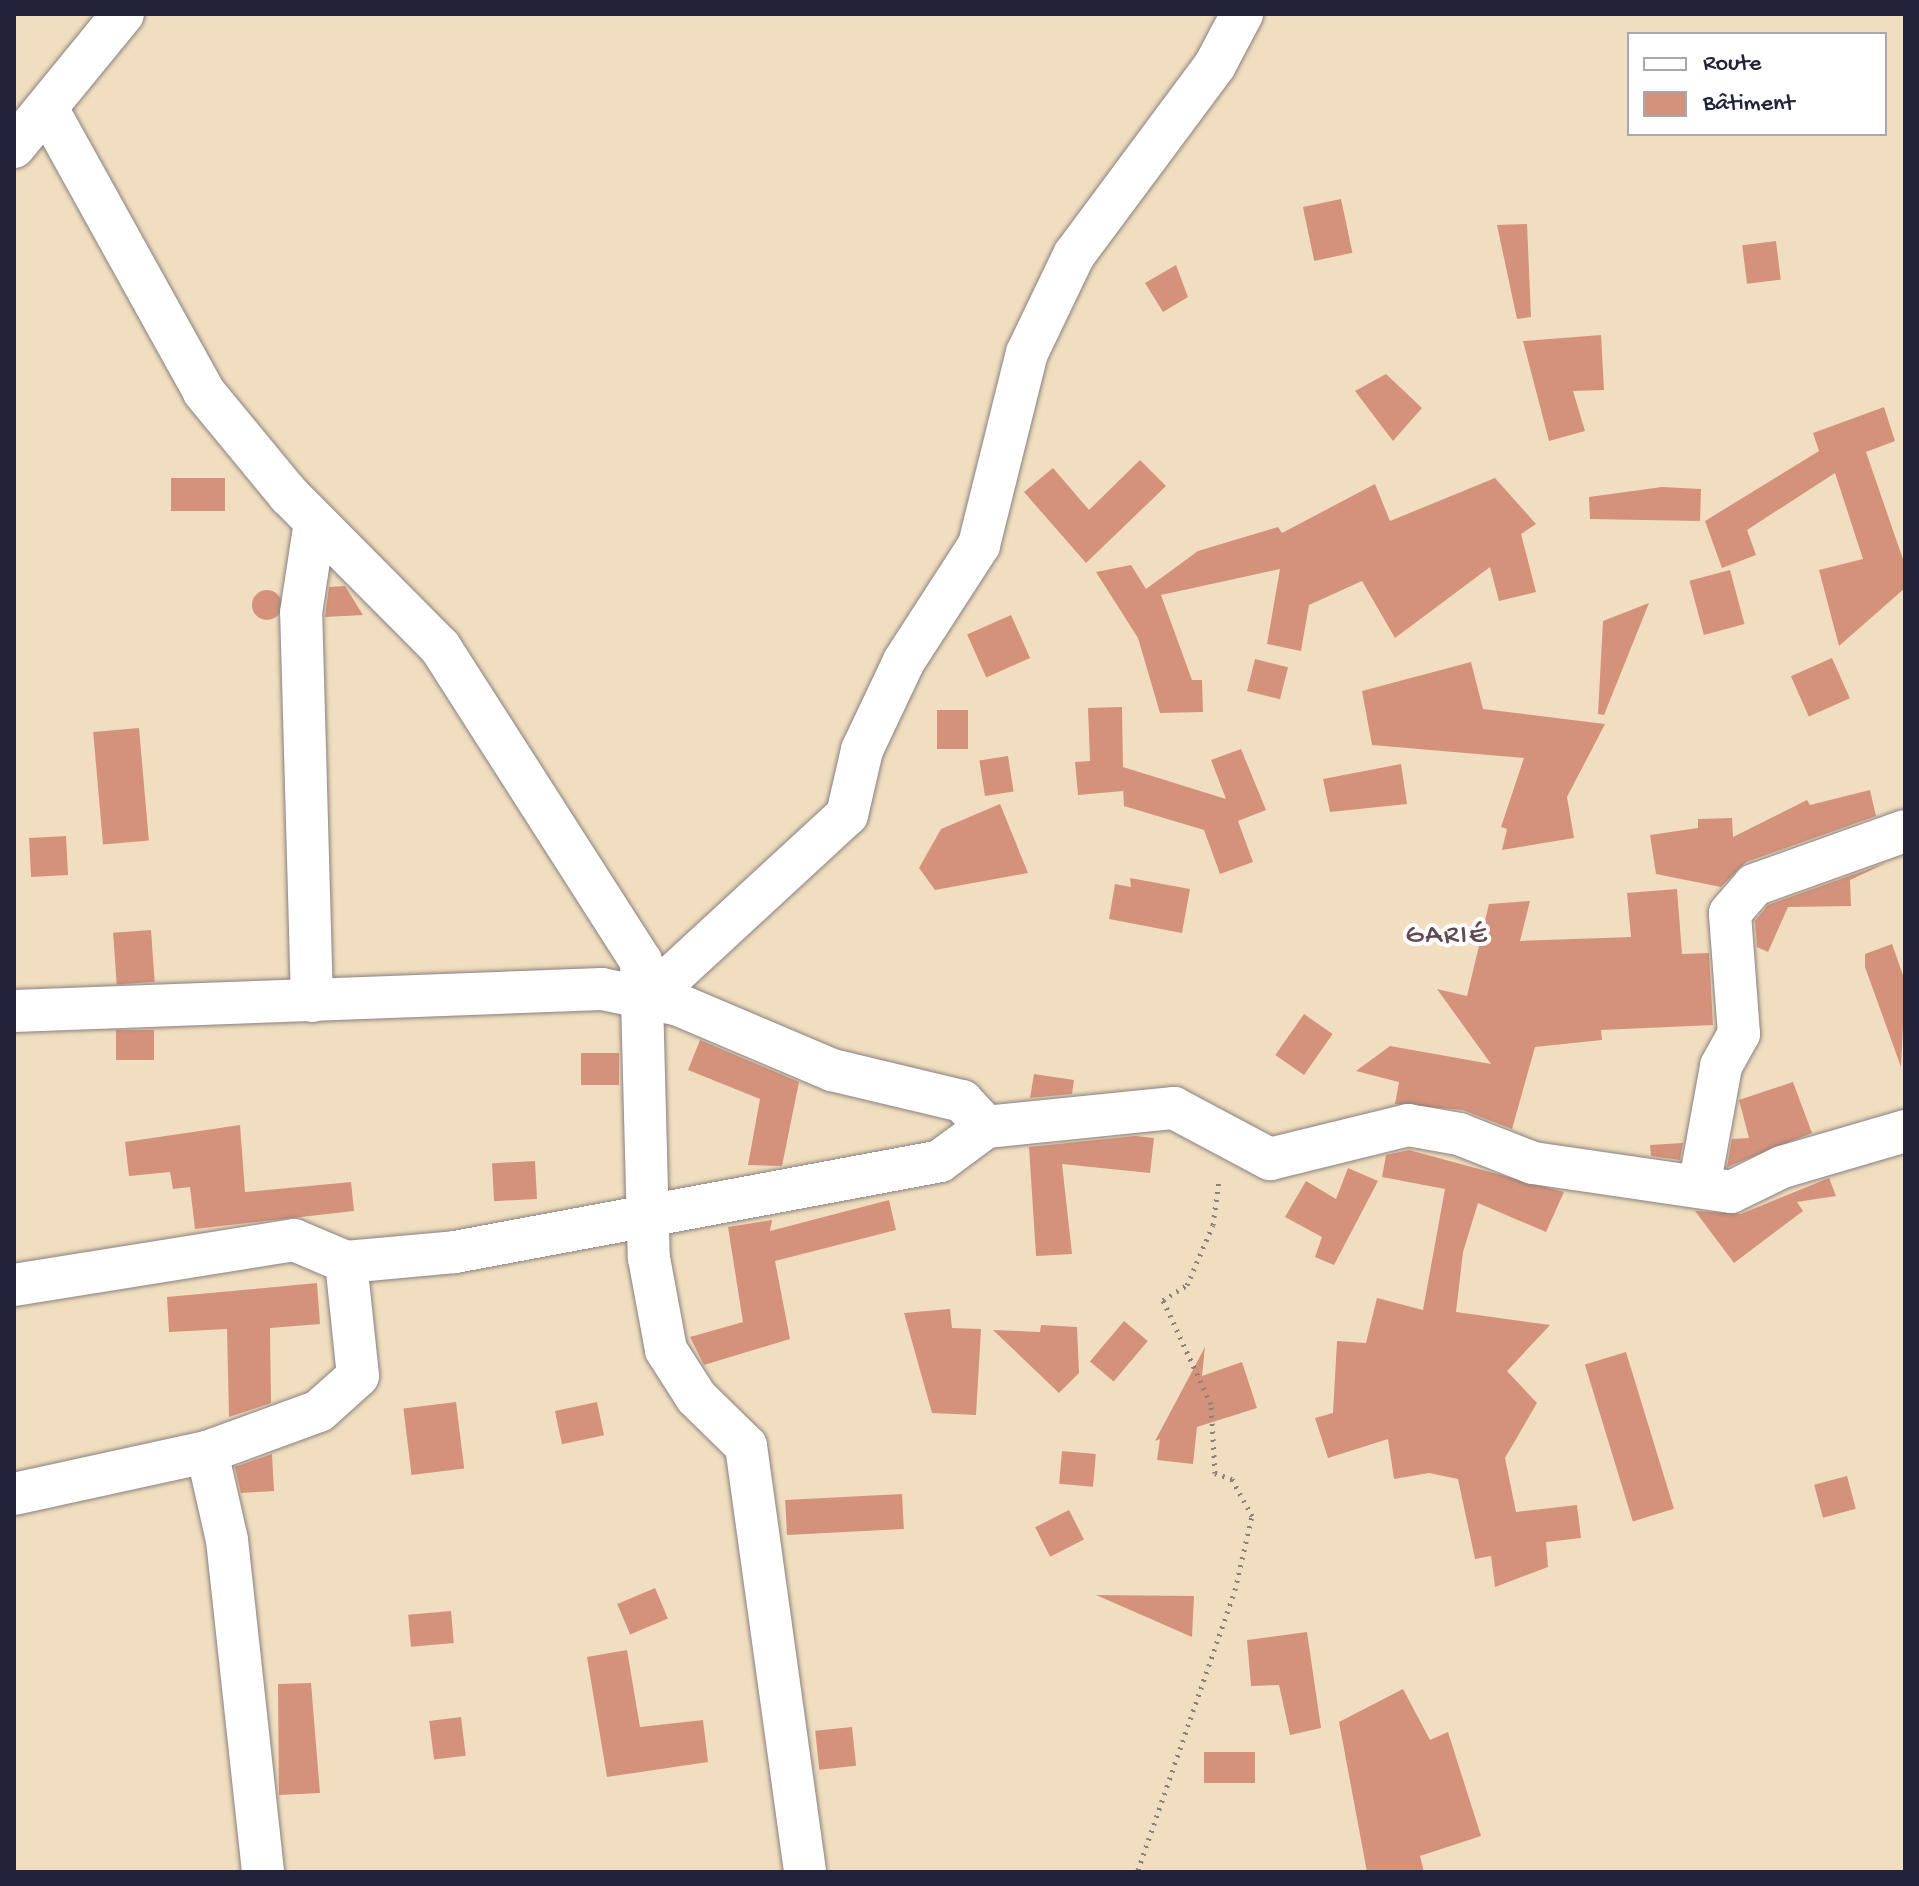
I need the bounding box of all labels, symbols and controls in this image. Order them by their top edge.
legend [1627,32,1887,136]
text: Route [1703,50,1761,79]
text: Bâtiment [1703,90,1794,119]
district label: GARIÉ [1405,920,1489,954]

